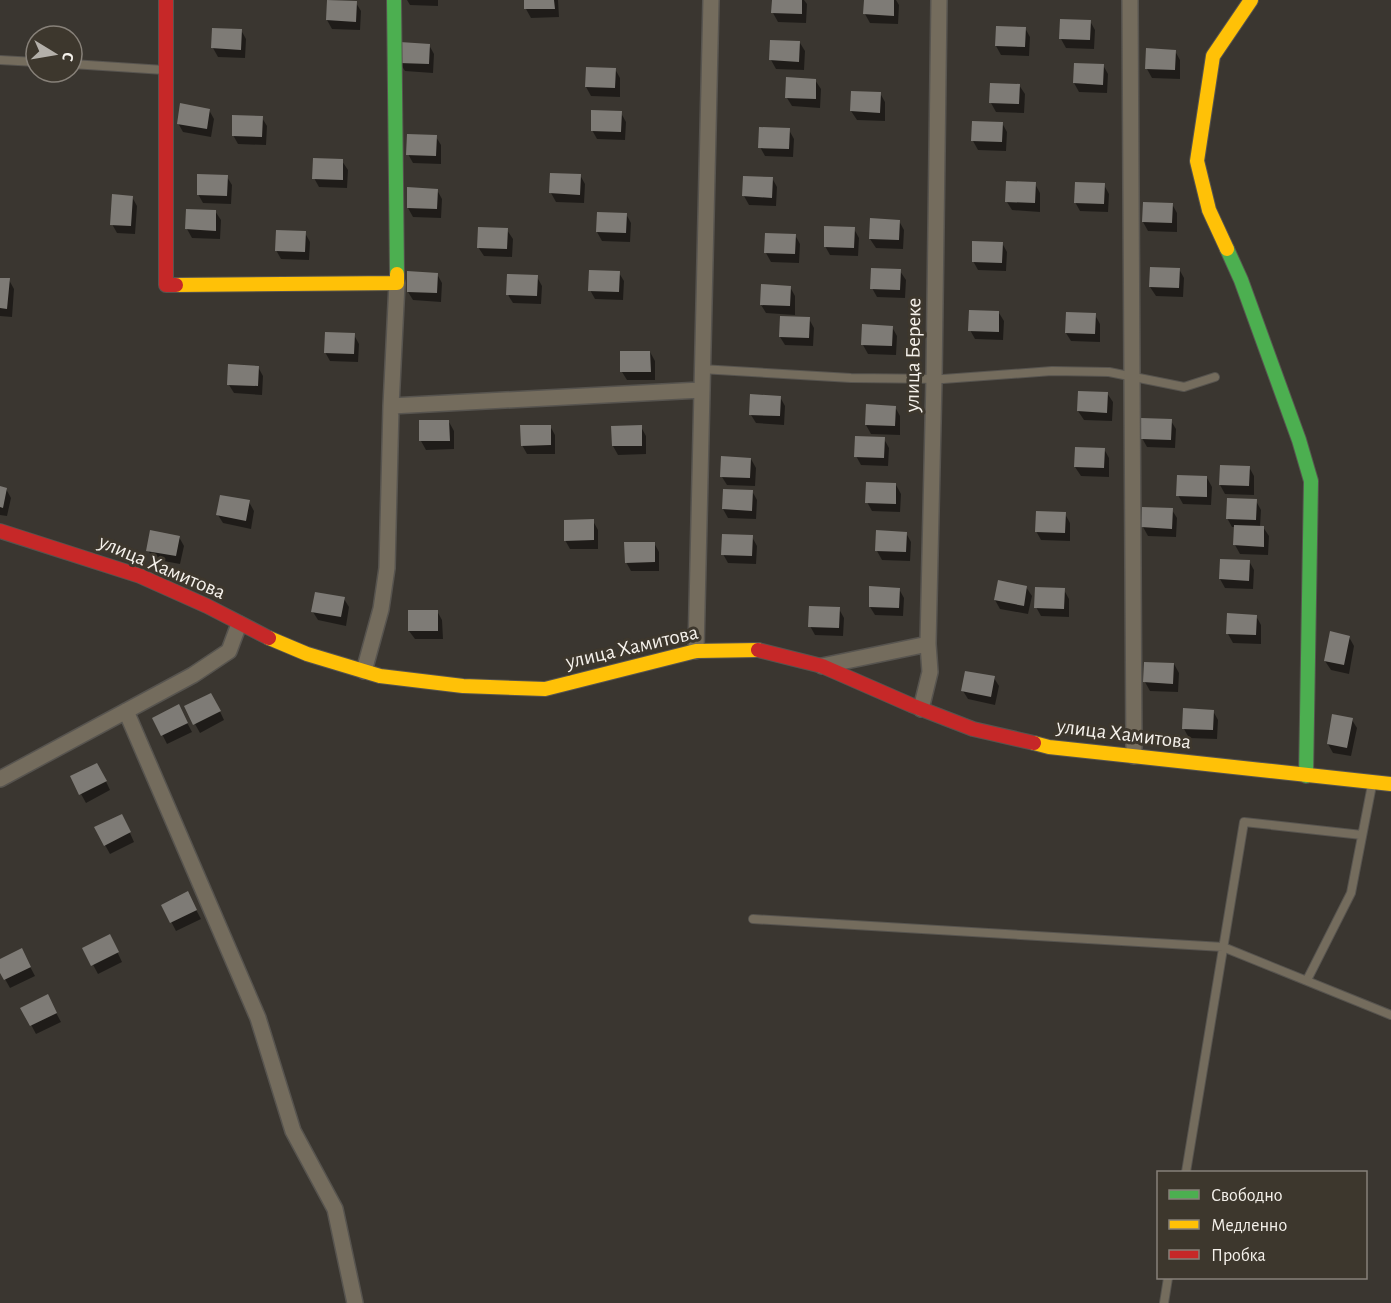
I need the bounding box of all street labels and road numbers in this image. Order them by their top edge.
street label: улица Береке [901,298,924,413]
street label: улица Хамитова [95,530,229,603]
street label: улица Хамитова [563,621,701,673]
street label: улица Хамитова [1055,715,1193,753]

